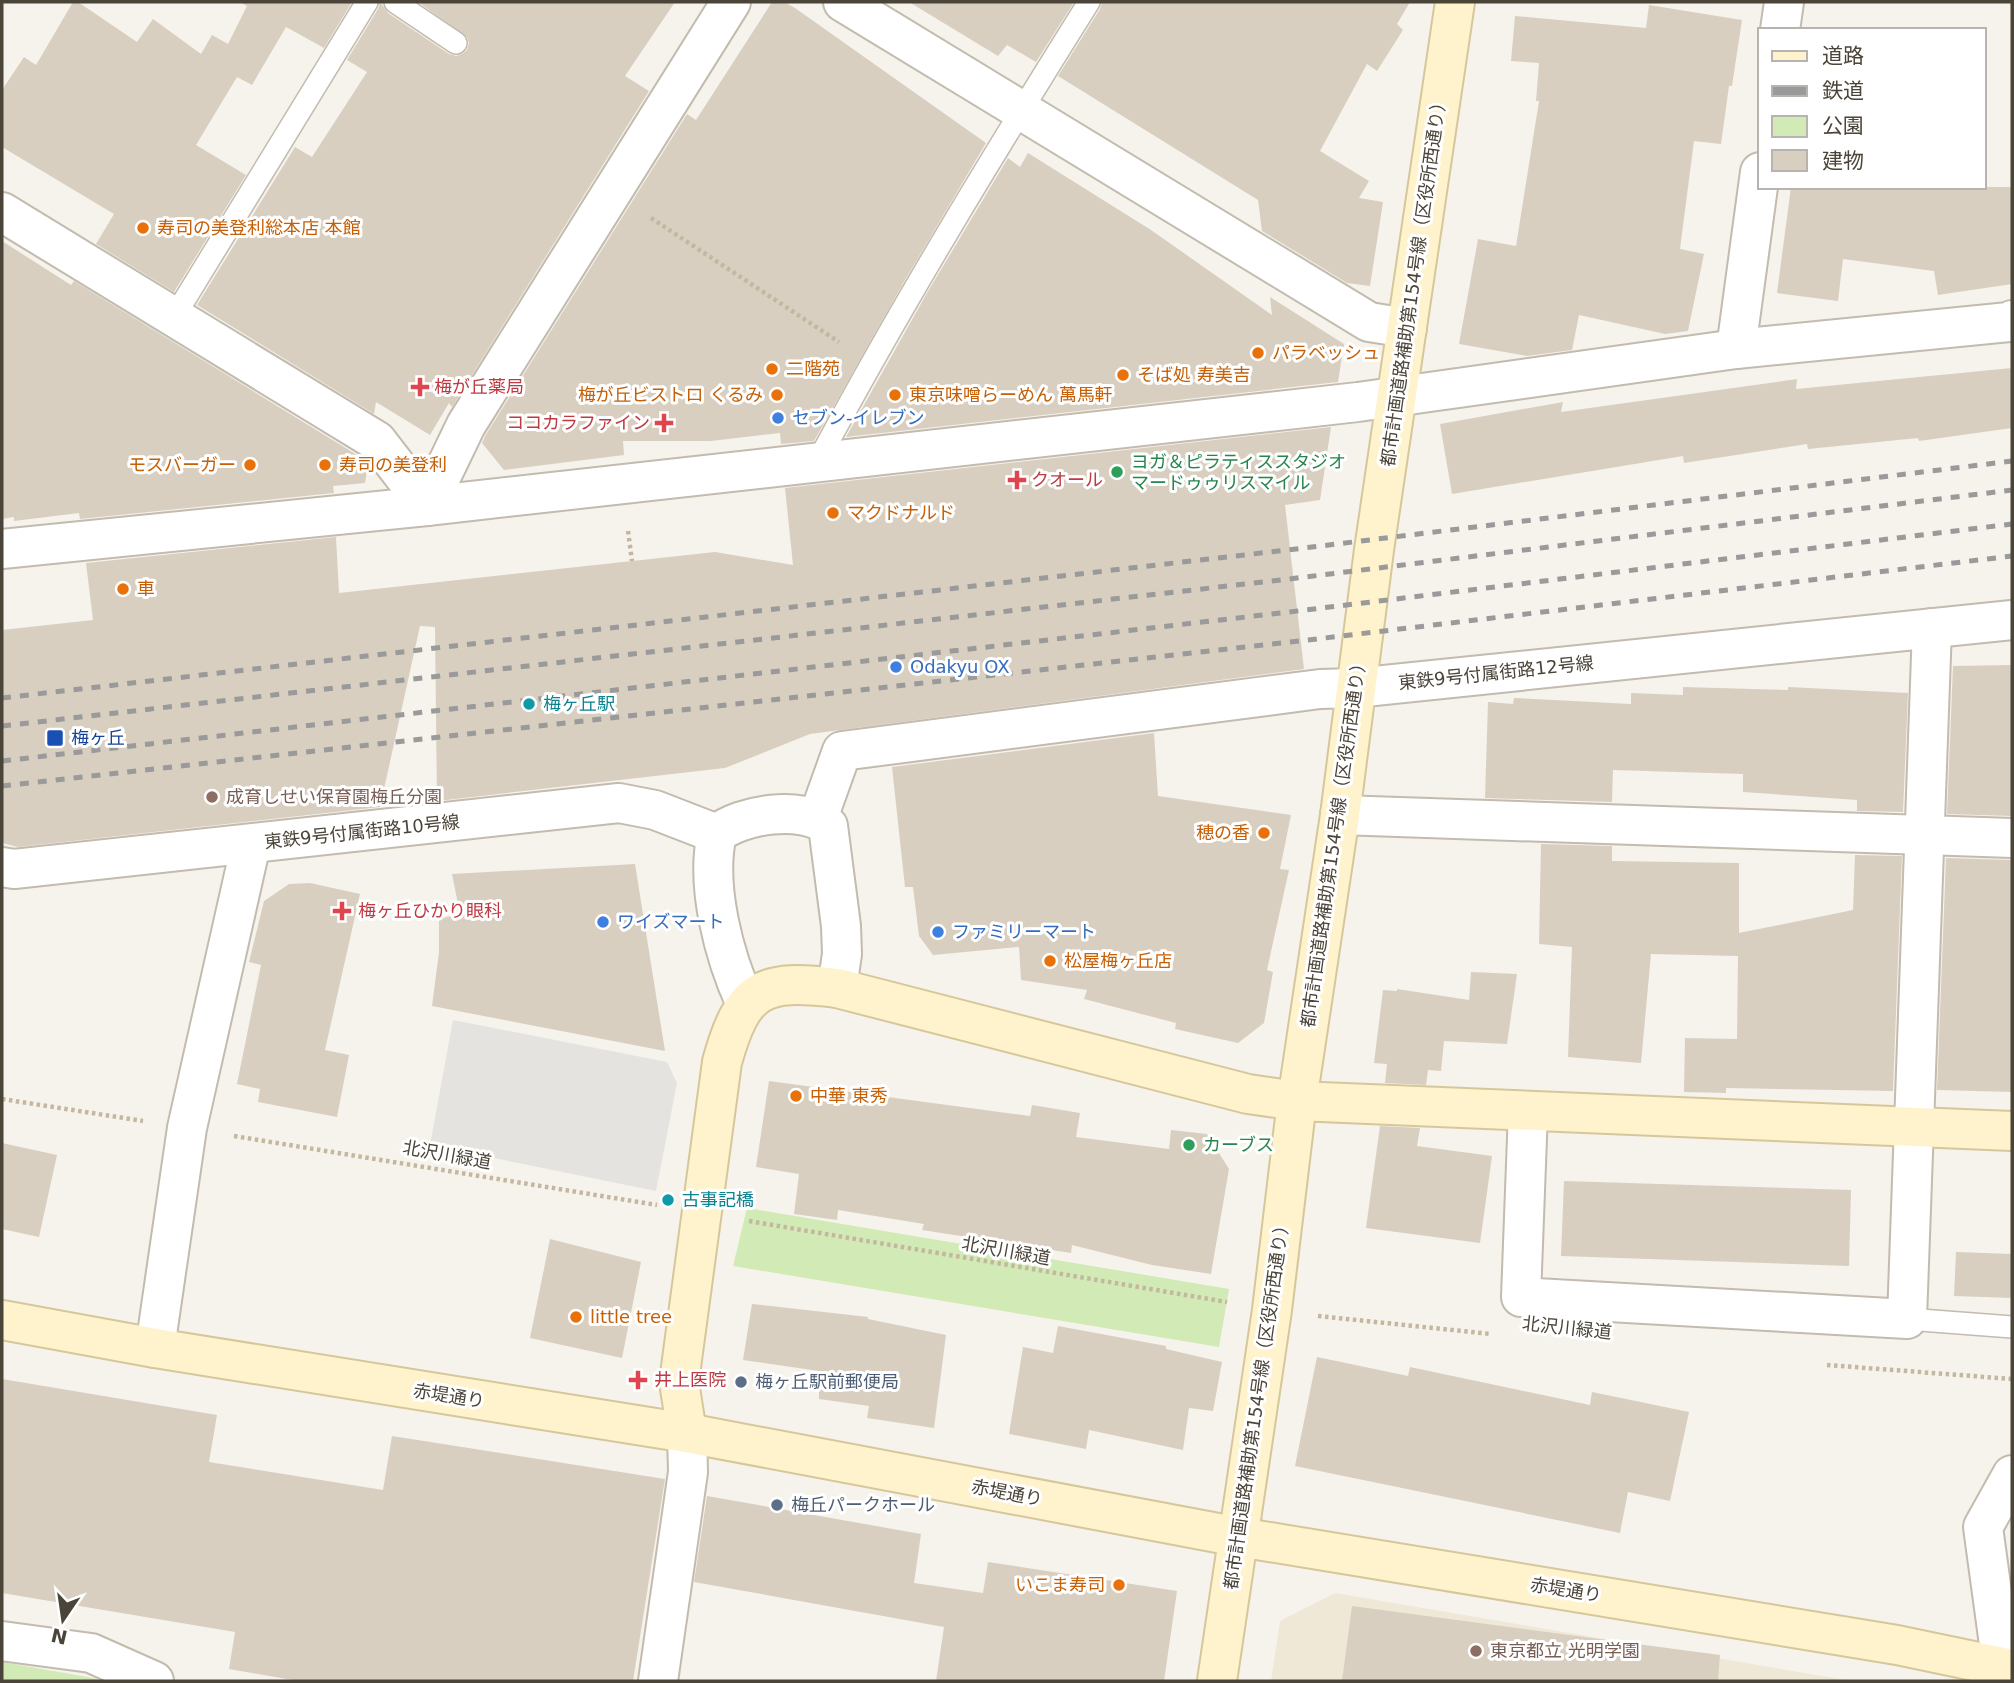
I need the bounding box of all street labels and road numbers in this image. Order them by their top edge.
street label: 都市計画道路補助第154号線（区役所西通り） [1377,92,1450,468]
street label: 東鉄9号付属街路12号線 [1397,652,1595,693]
street label: 都市計画道路補助第154号線（区役所西通り） [1297,653,1370,1029]
street label: 東鉄9号付属街路10号線 [263,811,461,852]
street label: 北沢川緑道 [401,1136,493,1173]
street label: 都市計画道路補助第154号線（区役所西通り） [1220,1215,1293,1591]
street label: 北沢川緑道 [960,1232,1052,1269]
street label: 北沢川緑道 [1521,1312,1613,1343]
street label: 赤堤通り [412,1380,486,1412]
street label: 赤堤通り [970,1475,1044,1510]
street label: 赤堤通り [1529,1574,1603,1606]

